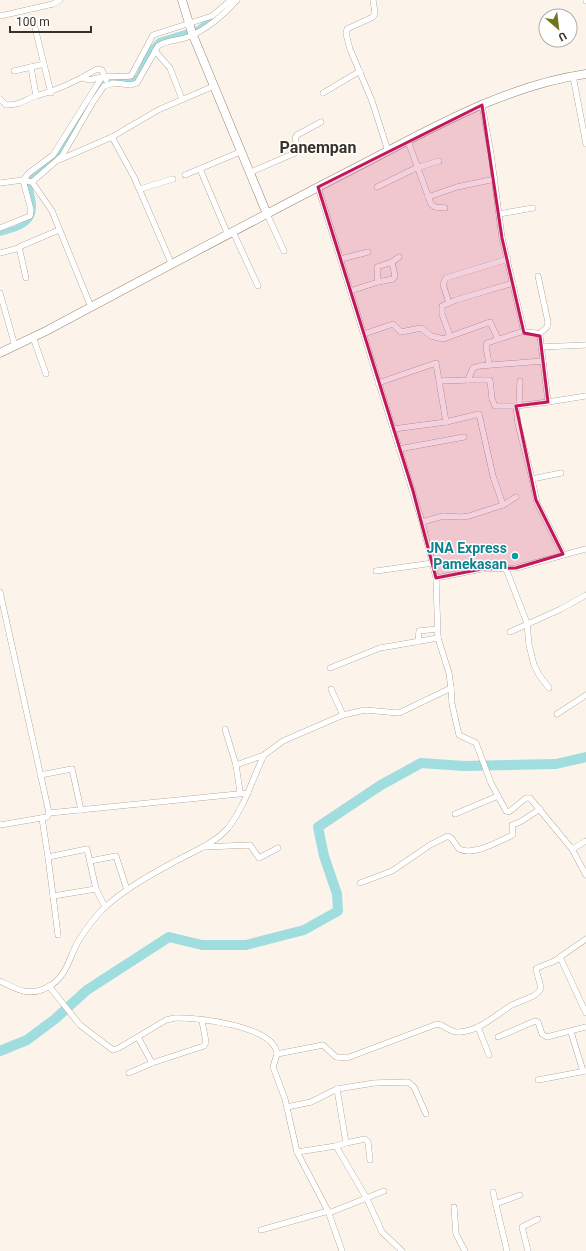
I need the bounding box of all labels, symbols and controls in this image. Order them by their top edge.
scale bar [10,8,91,34]
north arrow [538,8,578,48]
text: 100 m [16,15,50,29]
text: U [556,29,569,44]
district label: Panempan [280,138,356,157]
place label: JNA Express Pamekasan [426,540,507,572]
marker: JNA Express Pamekasan [510,551,520,561]

